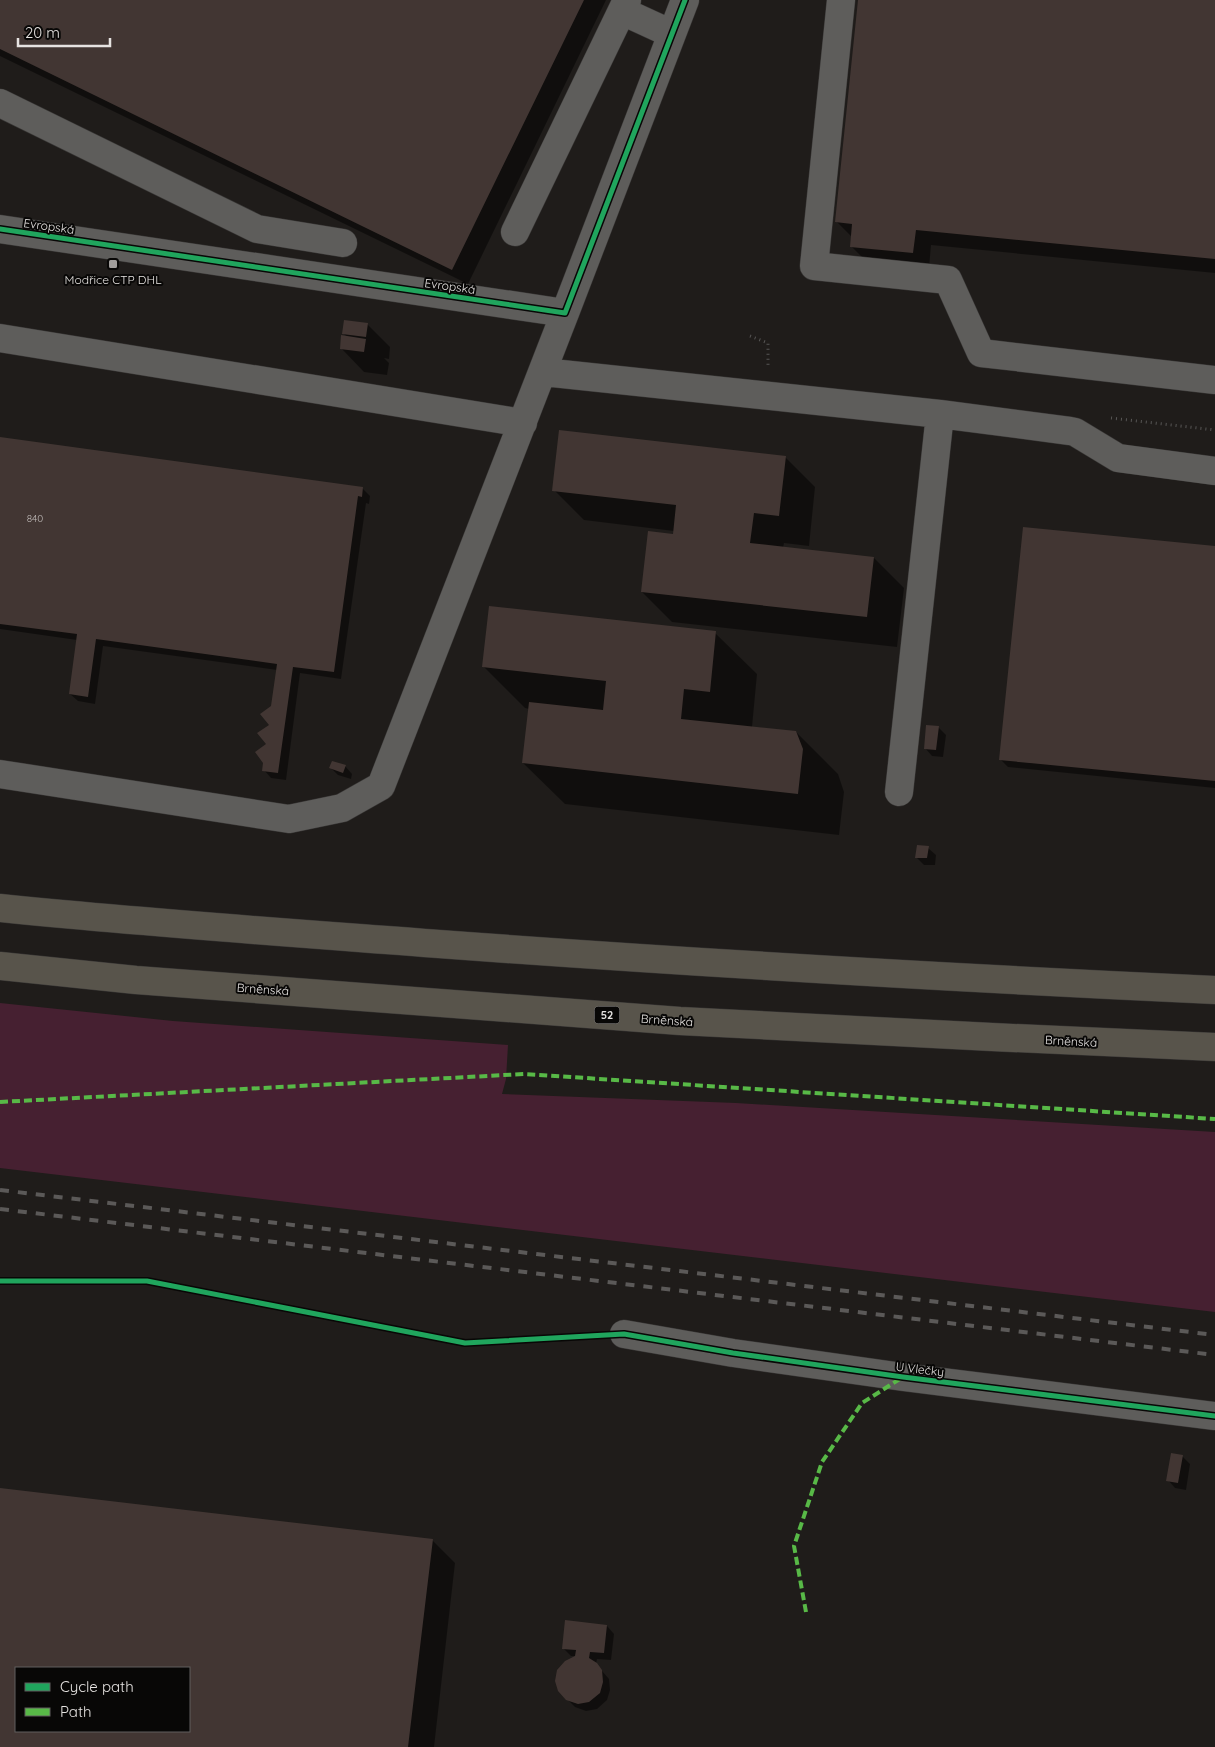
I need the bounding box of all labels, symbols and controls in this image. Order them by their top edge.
scale bar [18,15,110,47]
text: 20 m [25,23,60,42]
street label: Evropská [23,215,75,237]
marker: Modřice CTP DHL [107,258,119,270]
place label: Modřice CTP DHL [64,272,162,287]
street label: Evropská [424,275,476,297]
house number: 840 [27,512,43,525]
street label: Brněnská [236,980,290,998]
road number: 52 [594,1006,620,1024]
street label: Brněnská [640,1011,694,1029]
street label: Brněnská [1044,1032,1098,1050]
street label: U Vlečky [895,1359,945,1379]
legend [15,1667,190,1732]
text: Cycle path [60,1677,134,1696]
text: Path [60,1702,92,1721]

